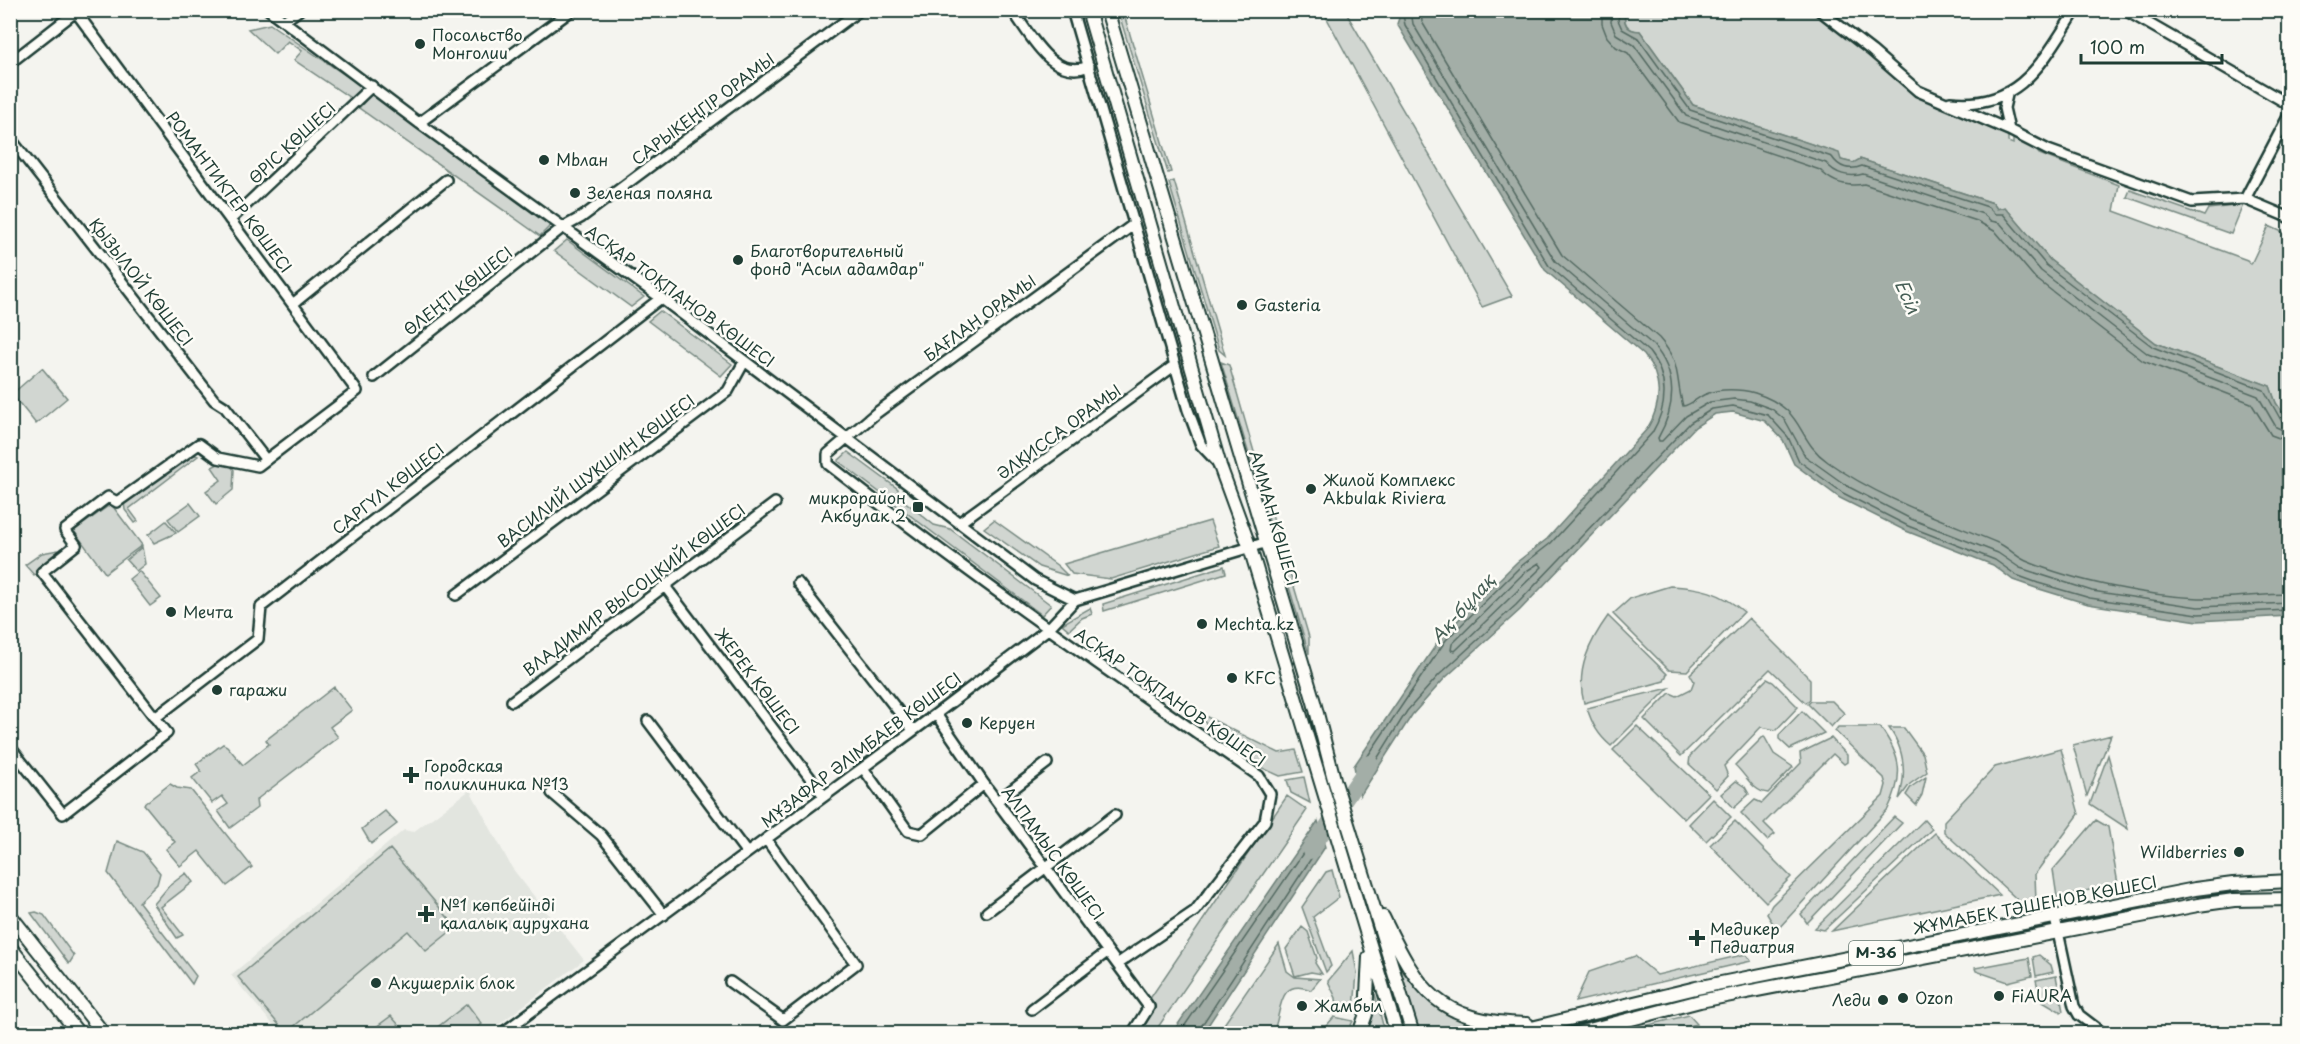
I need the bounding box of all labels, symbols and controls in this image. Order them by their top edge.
place label: Посольство Монголии [432,22,522,64]
scale bar [2081,27,2222,65]
text: 100 m [2090,33,2145,60]
marker: Посольство Монголии [413,37,427,51]
street label: САРЫКЕҢГІР ОРАМЫ [626,46,779,170]
street label: ӨРІС КӨШЕСІ [242,96,340,189]
street label: РОМАНТИКТЕР КӨШЕСІ [161,106,298,277]
place label: Мbлан [556,147,608,171]
marker: Мbлан [537,153,551,167]
place label: Зеленая поляна [587,180,712,204]
marker: Зеленая поляна [568,186,582,200]
street label: ҚЫЗЫЛОЙ КӨШЕСІ [84,212,199,350]
street label: АСҚАР ТОҚПАНОВ КӨШЕСІ [581,218,780,372]
place label: Благотворительный фонд "Асыл адамдар" [750,238,925,280]
street label: ӨЛЕҢТІ КӨШЕСІ [398,240,517,340]
marker: Благотворительный фонд "Асыл адамдар" [731,253,745,267]
street label: БАҒЛАН ОРАМЫ [918,268,1041,366]
water label: Есіл [1889,275,1928,318]
place label: Gasteria [1254,292,1321,316]
marker: Gasteria [1235,298,1249,312]
street label: ӘЛҚИССА ОРАМЫ [991,378,1126,485]
street label: ВАСИЛИЙ ШУКШИН КӨШЕСІ [492,388,699,553]
street label: САРГҮЛ КӨШЕСІ [326,437,448,540]
street label: АММАН КӨШЕСІ [1244,447,1306,588]
place label: Жилой Комплекс Akbulak Riviera [1323,467,1455,509]
marker: Жилой Комплекс Akbulak Riviera [1304,482,1318,496]
place label: микрорайон Акбулак 2 [809,485,906,527]
street label: ВЛАДИМИР ВЫСОЦКИЙ КӨШЕСІ [517,497,750,681]
marker: микрорайон Акбулак 2 [911,500,925,514]
water label: Ақ-бұлақ [1423,567,1501,649]
place label: Мечта [183,599,233,623]
marker: Мечта [164,605,178,619]
place label: Mechta.kz [1214,611,1294,635]
marker: Mechta.kz [1195,617,1209,631]
street label: АСҚАР ТОҚПАНОВ КӨШЕСІ [1070,621,1271,772]
street label: ЖЕРЕК КӨШЕСІ [710,622,806,739]
place label: KFC [1244,665,1276,689]
street label: МҰЗАФАР ӘЛІМБАЕВ КӨШЕСІ [755,666,966,833]
marker: KFC [1225,671,1239,685]
place label: гаражи [229,677,287,701]
marker: гаражи [210,683,224,697]
place label: Керуен [979,710,1036,734]
marker: Керуен [960,716,974,730]
place label: Городская поликлиника №13 [424,753,569,795]
marker: Городская поликлиника №13 [402,766,420,784]
street label: АЛПАМЫС КӨШЕСІ [997,780,1111,924]
place label: Wildberries [2140,839,2227,863]
marker: Wildberries [2232,845,2246,859]
street label: ЖҰМАБЕК ТӘШЕНОВ КӨШЕСІ [1911,869,2159,939]
place label: №1 көпбейінді қалалық аурухана [440,892,589,934]
marker: №1 көпбейінді қалалық аурухана [417,905,435,923]
place label: Медикер Педиатрия [1710,916,1795,958]
marker: Медикер Педиатрия [1688,929,1706,947]
road number: M-36 [1849,941,1903,965]
place label: Акушерлік блок [388,970,515,994]
marker: Акушерлік блок [369,976,383,990]
place label: FiAURA [2011,983,2072,1007]
place label: Ozon [1915,985,1953,1009]
place label: Леди [1832,987,1871,1011]
marker: FiAURA [1992,989,2006,1003]
marker: Ozon [1896,991,1910,1005]
place label: Жамбыл [1314,993,1383,1017]
marker: Леди [1876,993,1890,1007]
marker: Жамбыл [1295,999,1309,1013]

